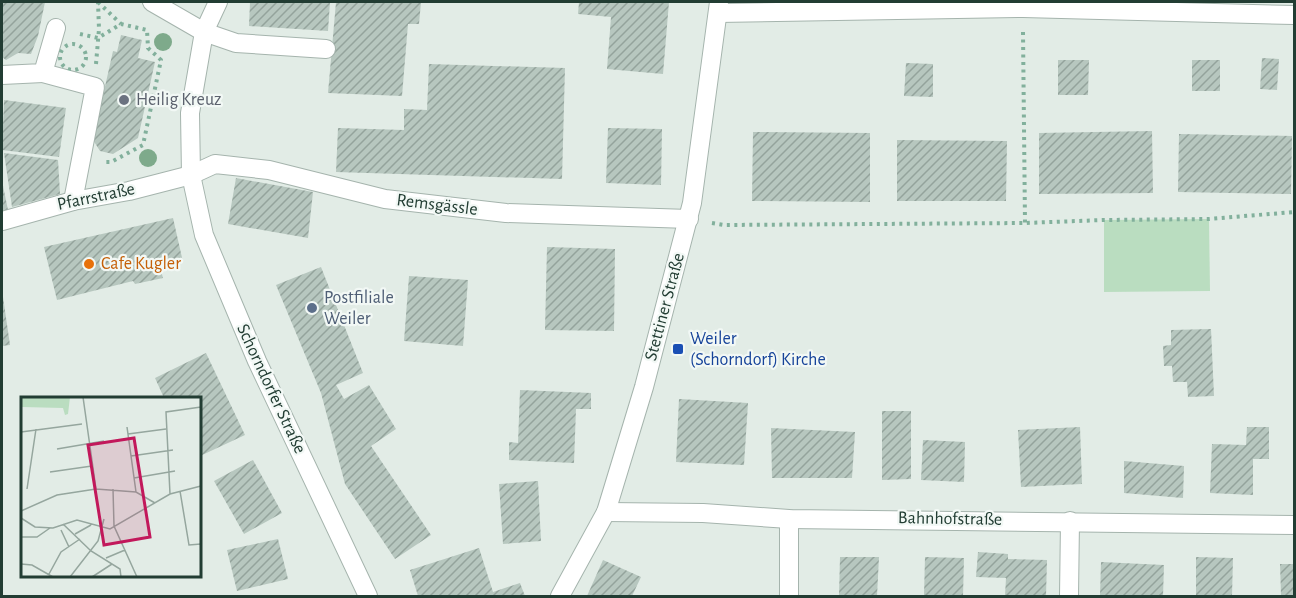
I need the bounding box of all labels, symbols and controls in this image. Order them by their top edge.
place label: Heilig Kreuz [136,91,222,109]
marker: Heilig Kreuz [117,93,131,107]
street label: Pfarrstraße [55,180,137,214]
street label: Remsgässle [395,191,479,219]
street label: Stettiner Straße [642,251,688,363]
place label: Cafe Kugler [101,255,181,273]
marker: Cafe Kugler [82,257,96,271]
place label: Postfiliale Weiler [324,289,394,328]
marker: Postfiliale Weiler [305,301,319,315]
street label: Schorndorfer Straße [233,321,309,457]
place label: Weiler (Schorndorf) Kirche [690,330,826,369]
marker: Weiler (Schorndorf) Kirche [671,342,685,356]
inset map [21,397,201,577]
street label: Bahnhofstraße [898,509,1002,529]

